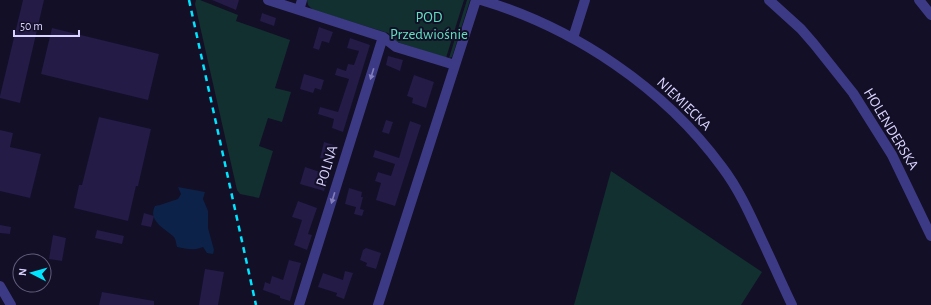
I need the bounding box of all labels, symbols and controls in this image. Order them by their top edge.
park label: POD Przedwiośnie [390,10,468,42]
scale bar [14,12,79,38]
text: 50 m [20,20,43,32]
one-way arrow [369,68,375,80]
street label: NIEMIECKA [654,75,714,134]
street label: HOLENDERSKA [861,86,921,173]
street label: POLNA [314,143,340,189]
one-way arrow [330,192,336,204]
north arrow [12,253,52,293]
text: N [17,268,28,276]

